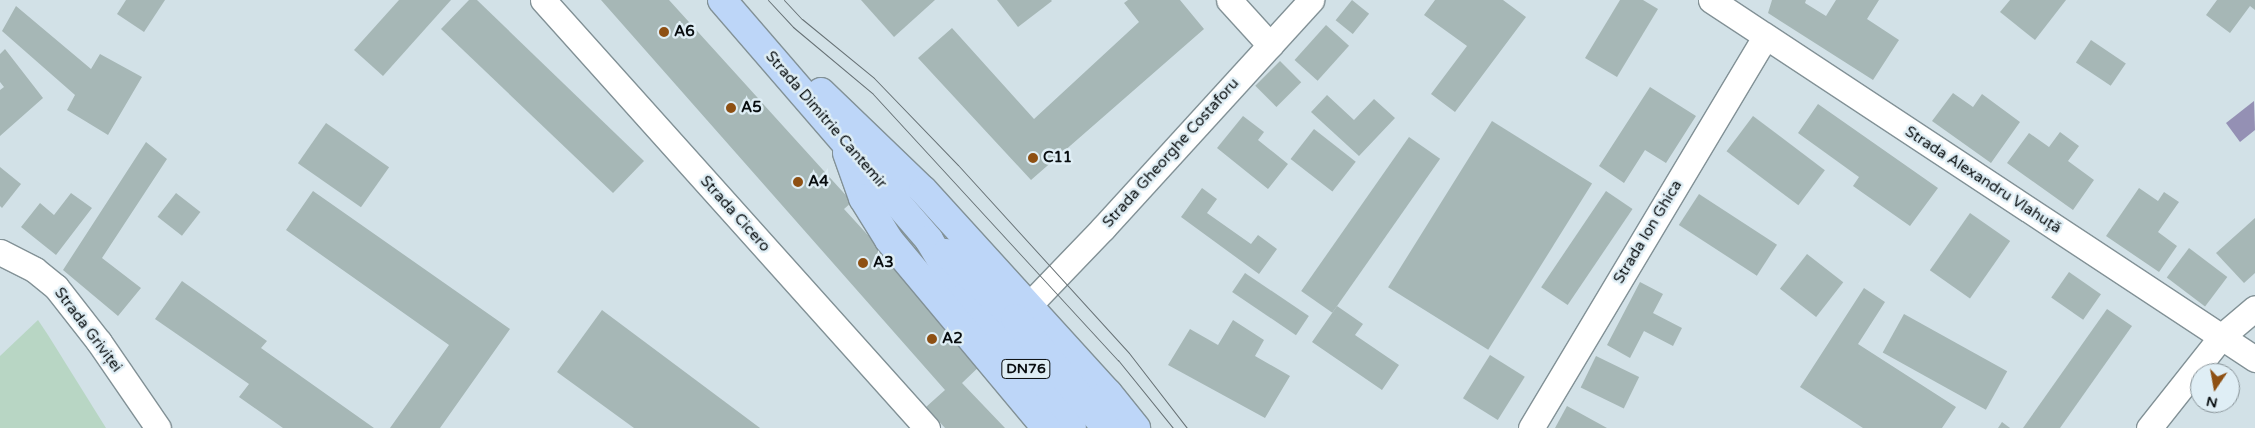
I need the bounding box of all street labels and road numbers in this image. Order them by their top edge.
street label: Strada Dimitrie Cantemir [762,48,890,192]
street label: Strada Gheorghe Costaforu [1099,75,1243,231]
street label: Strada Alexandru Vlahuță [1902,123,2064,237]
street label: Strada Cicero [696,172,774,256]
street label: Strada Ion Ghica [1610,177,1686,287]
street label: Strada Griviței [50,284,126,376]
road number: DN76 [1001,358,1051,380]

